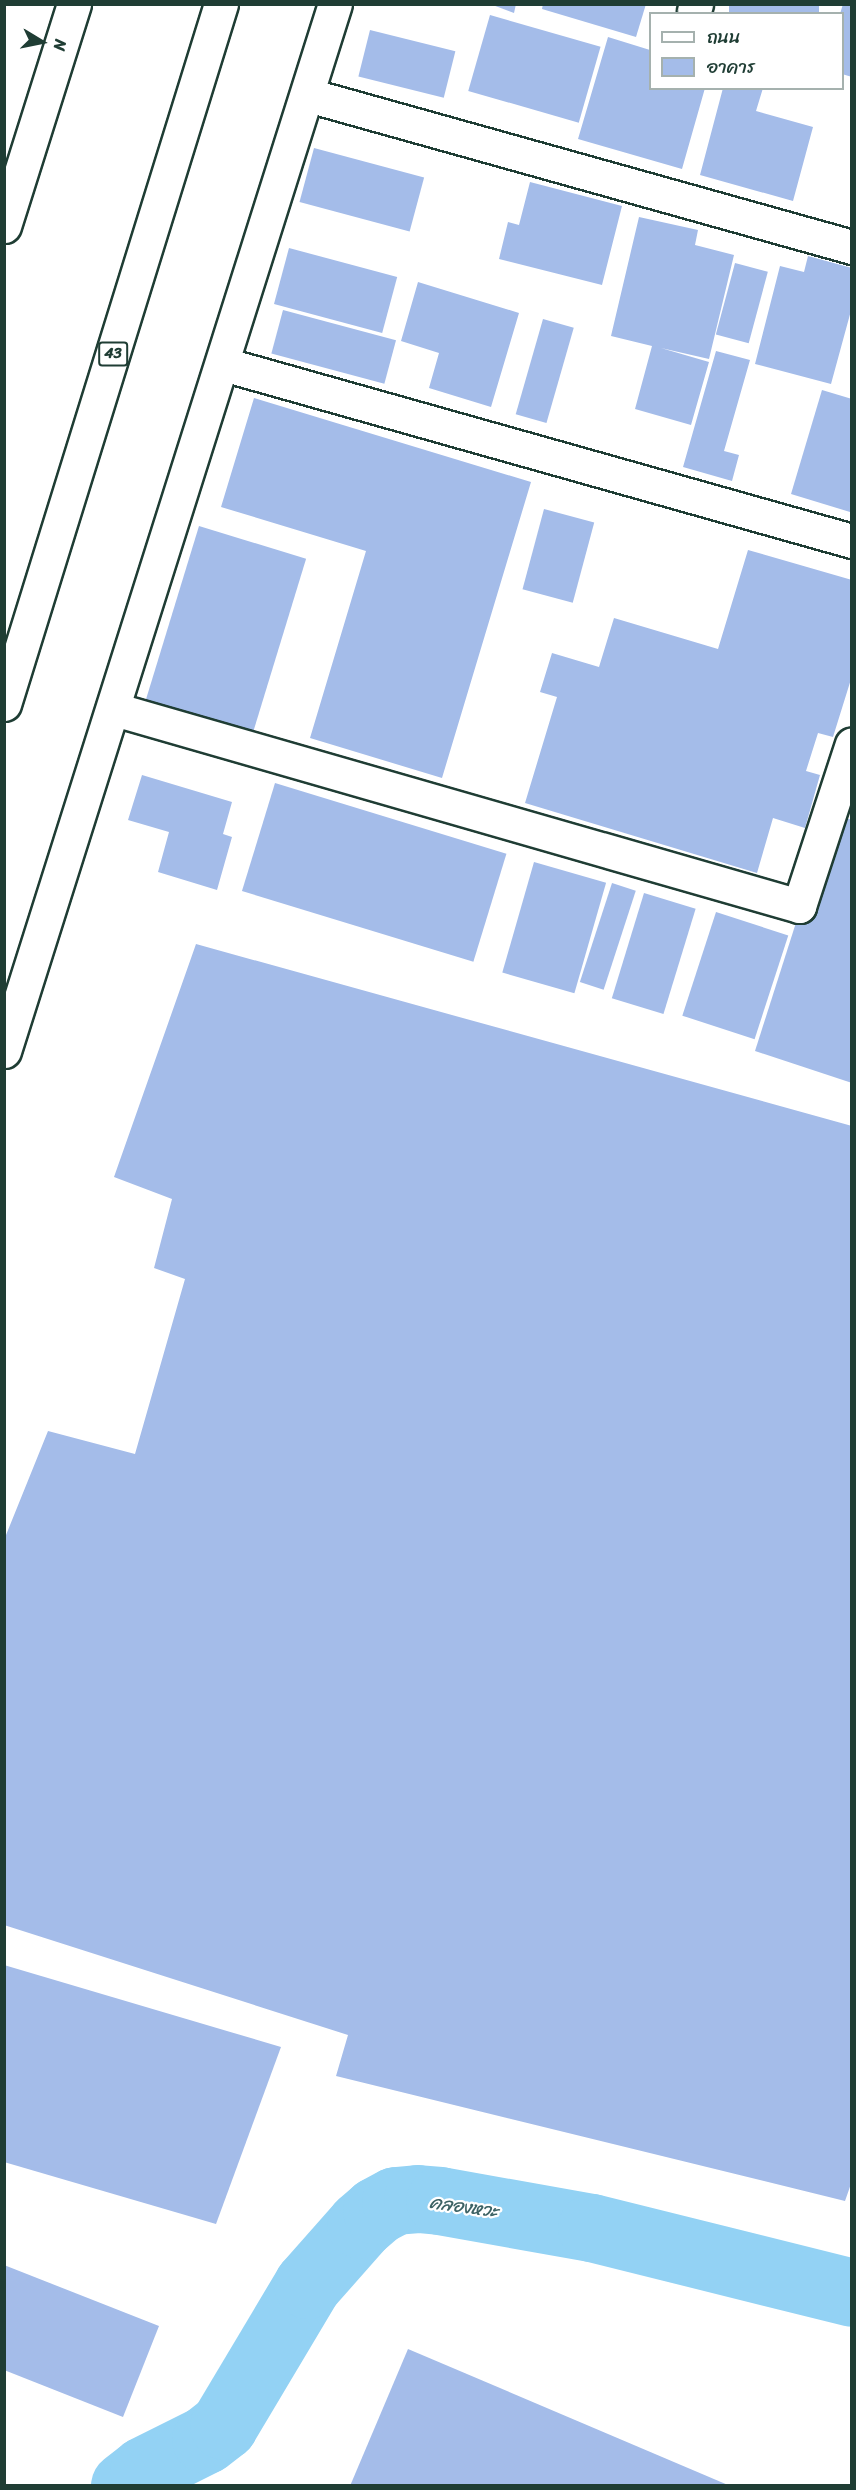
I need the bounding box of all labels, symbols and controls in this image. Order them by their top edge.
north arrow [12,12,72,72]
legend [649,12,844,90]
text: ถนน [707,21,740,53]
text: N [45,37,75,53]
text: อาคาร [707,51,755,83]
road number: 43 [98,342,128,366]
water label: คลองหวะ [428,2192,500,2222]

